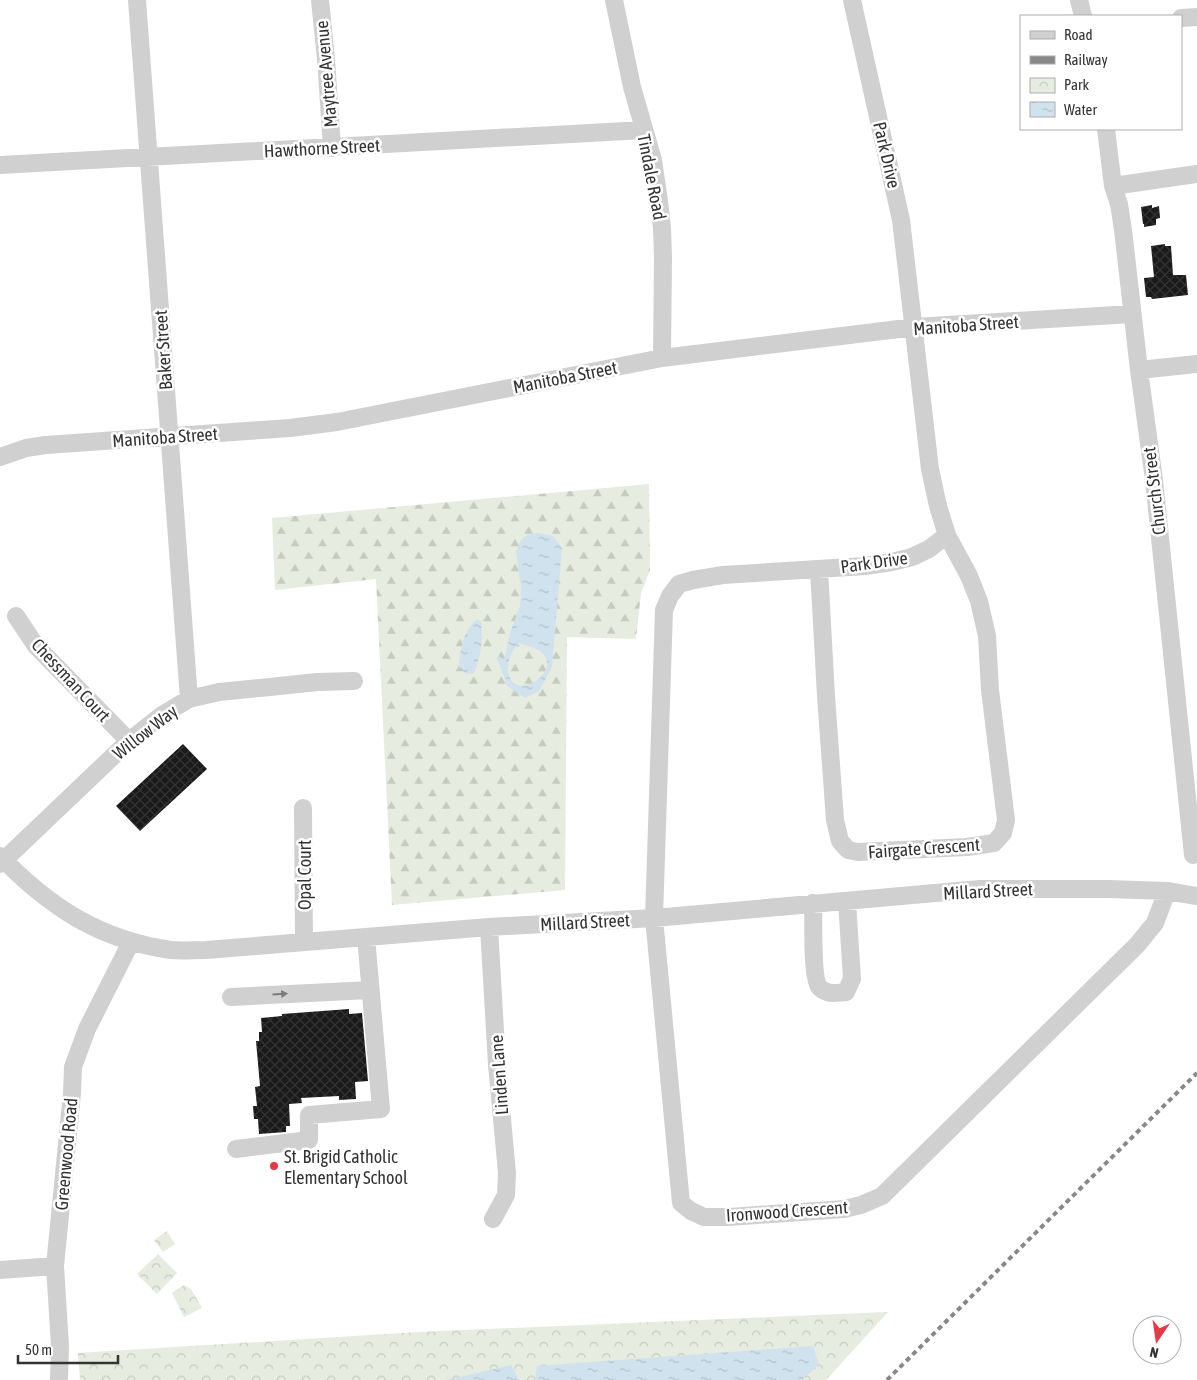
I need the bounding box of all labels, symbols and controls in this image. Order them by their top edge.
legend [1020,15,1182,130]
street label: Maytree Avenue [311,20,341,128]
text: Road [1064,26,1093,43]
text: Railway [1064,51,1108,68]
text: Park [1064,76,1089,93]
text: Water [1064,101,1097,118]
street label: Park Drive [869,120,905,190]
street label: Tindale Road [633,132,671,222]
street label: Hawthorne Street [263,134,381,162]
street label: Baker Street [150,309,176,391]
street label: Manitoba Street [913,311,1019,339]
street label: Manitoba Street [511,357,619,397]
street label: Manitoba Street [112,423,218,451]
street label: Church Street [1138,446,1170,536]
street label: Park Drive [839,547,909,577]
street label: Chessman Court [27,634,115,726]
street label: Willow Way [108,700,182,764]
street label: Fairgate Crescent [867,834,981,862]
street label: Opal Court [294,840,315,910]
street label: Millard Street [943,878,1033,904]
street label: Millard Street [540,909,630,935]
one-way arrow [272,990,288,998]
street label: Linden Lane [486,1034,512,1116]
street label: Greenwood Road [51,1097,81,1211]
place label: St. Brigid Catholic Elementary School [284,1146,408,1188]
marker: St. Brigid Catholic Elementary School [268,1160,280,1172]
street label: Ironwood Crescent [725,1196,849,1226]
north arrow [1132,1315,1182,1365]
scale bar [18,1332,118,1364]
text: 50 m [25,1341,52,1358]
text: N [1148,1344,1160,1361]

